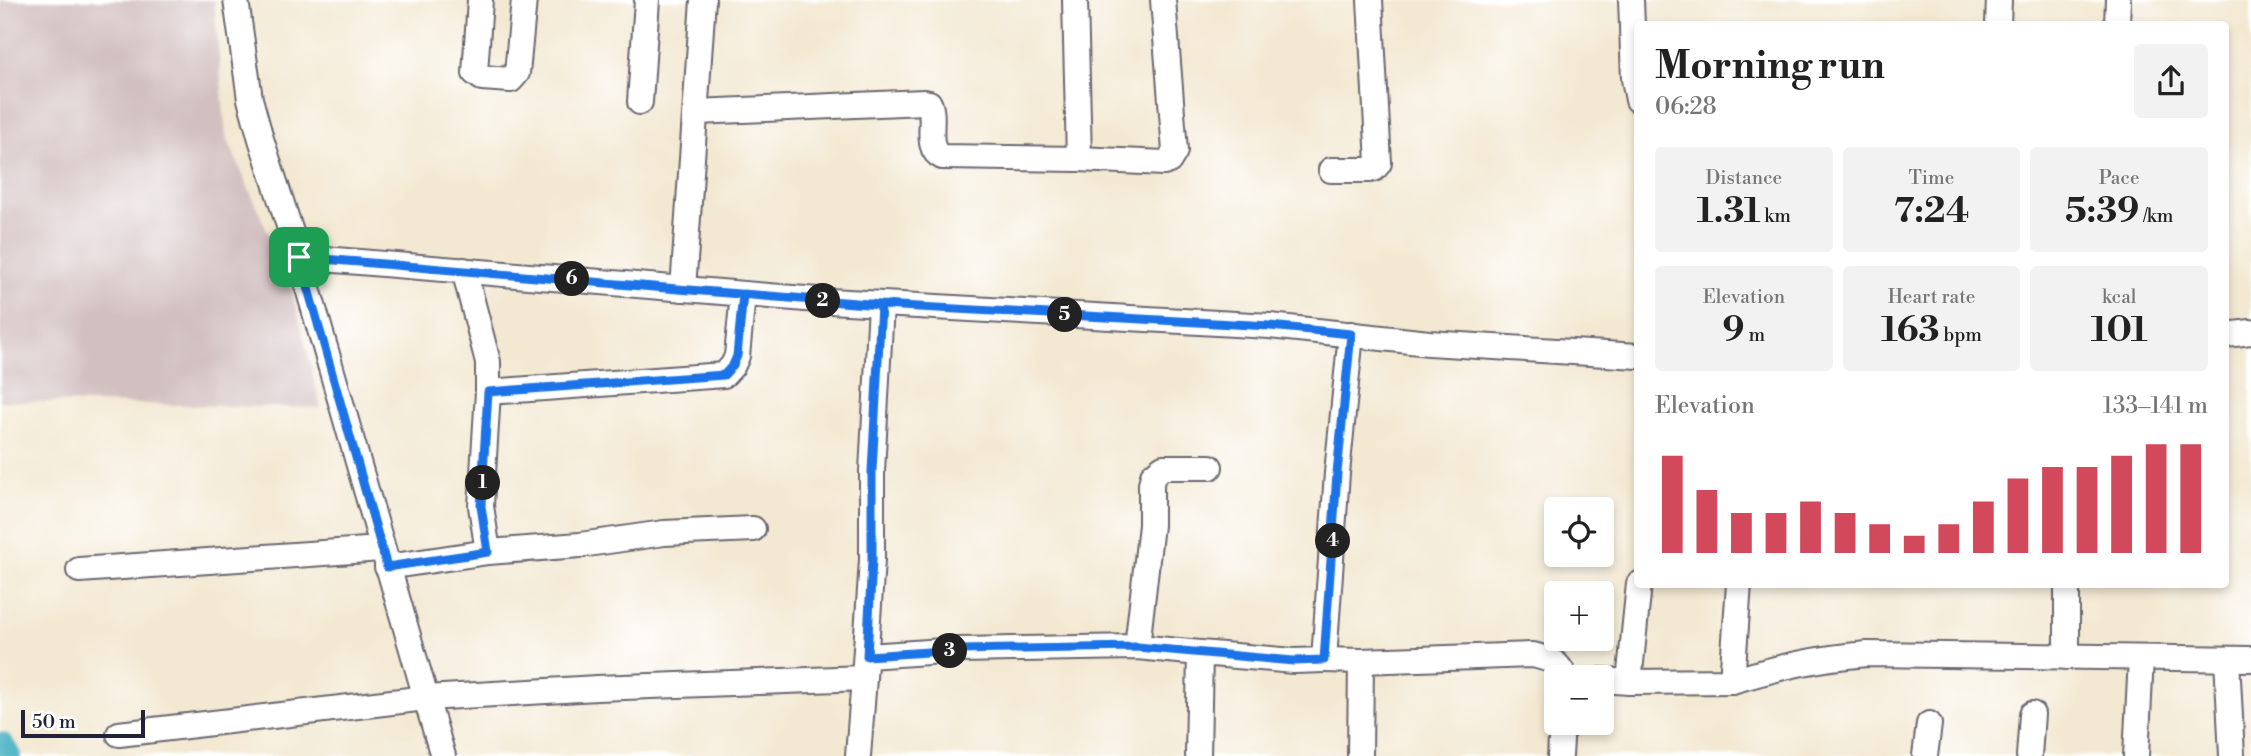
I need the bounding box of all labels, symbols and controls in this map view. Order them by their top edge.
text: Morning run [1655,43,1885,90]
button: share [2134,44,2208,118]
text: 06:28 [1655,93,1717,121]
text: Distance [1705,166,1782,190]
text: Time [1909,166,1954,190]
text: Pace [2099,166,2140,190]
text: 1.31 [1697,190,1760,233]
text: 7:24 [1894,190,1969,233]
text: 5:39 [2065,190,2139,233]
text: km [1760,204,1791,228]
text: /km [2139,204,2173,228]
pin [269,227,329,287]
icon: arrive [280,238,318,276]
pin: 6 [554,262,590,296]
text: 6 [566,266,577,290]
pin: 2 [806,284,840,318]
text: Elevation [1703,285,1785,309]
text: Heart rate [1888,285,1975,309]
text: kcal [2102,285,2136,309]
text: 2 [817,288,828,312]
pin: 5 [1048,298,1082,332]
text: 5 [1059,302,1070,326]
text: 9 [1723,309,1745,352]
text: 163 [1881,309,1940,352]
text: 101 [2091,309,2148,352]
text: m [1745,323,1765,347]
text: bpm [1940,323,1982,347]
text: Elevation [1655,392,1755,420]
text: 133–141 m [2103,392,2208,420]
pin: 1 [466,466,500,500]
text: 1 [478,470,487,494]
map controls [1544,497,1614,735]
button: locate [1544,497,1614,567]
pin: 4 [1316,524,1350,558]
text: 4 [1326,528,1339,552]
button: + [1544,581,1614,651]
pin: 3 [932,634,968,668]
text: 3 [944,638,955,662]
button: − [1544,665,1614,735]
scale bar [21,707,145,739]
text: 50 m [32,710,76,734]

